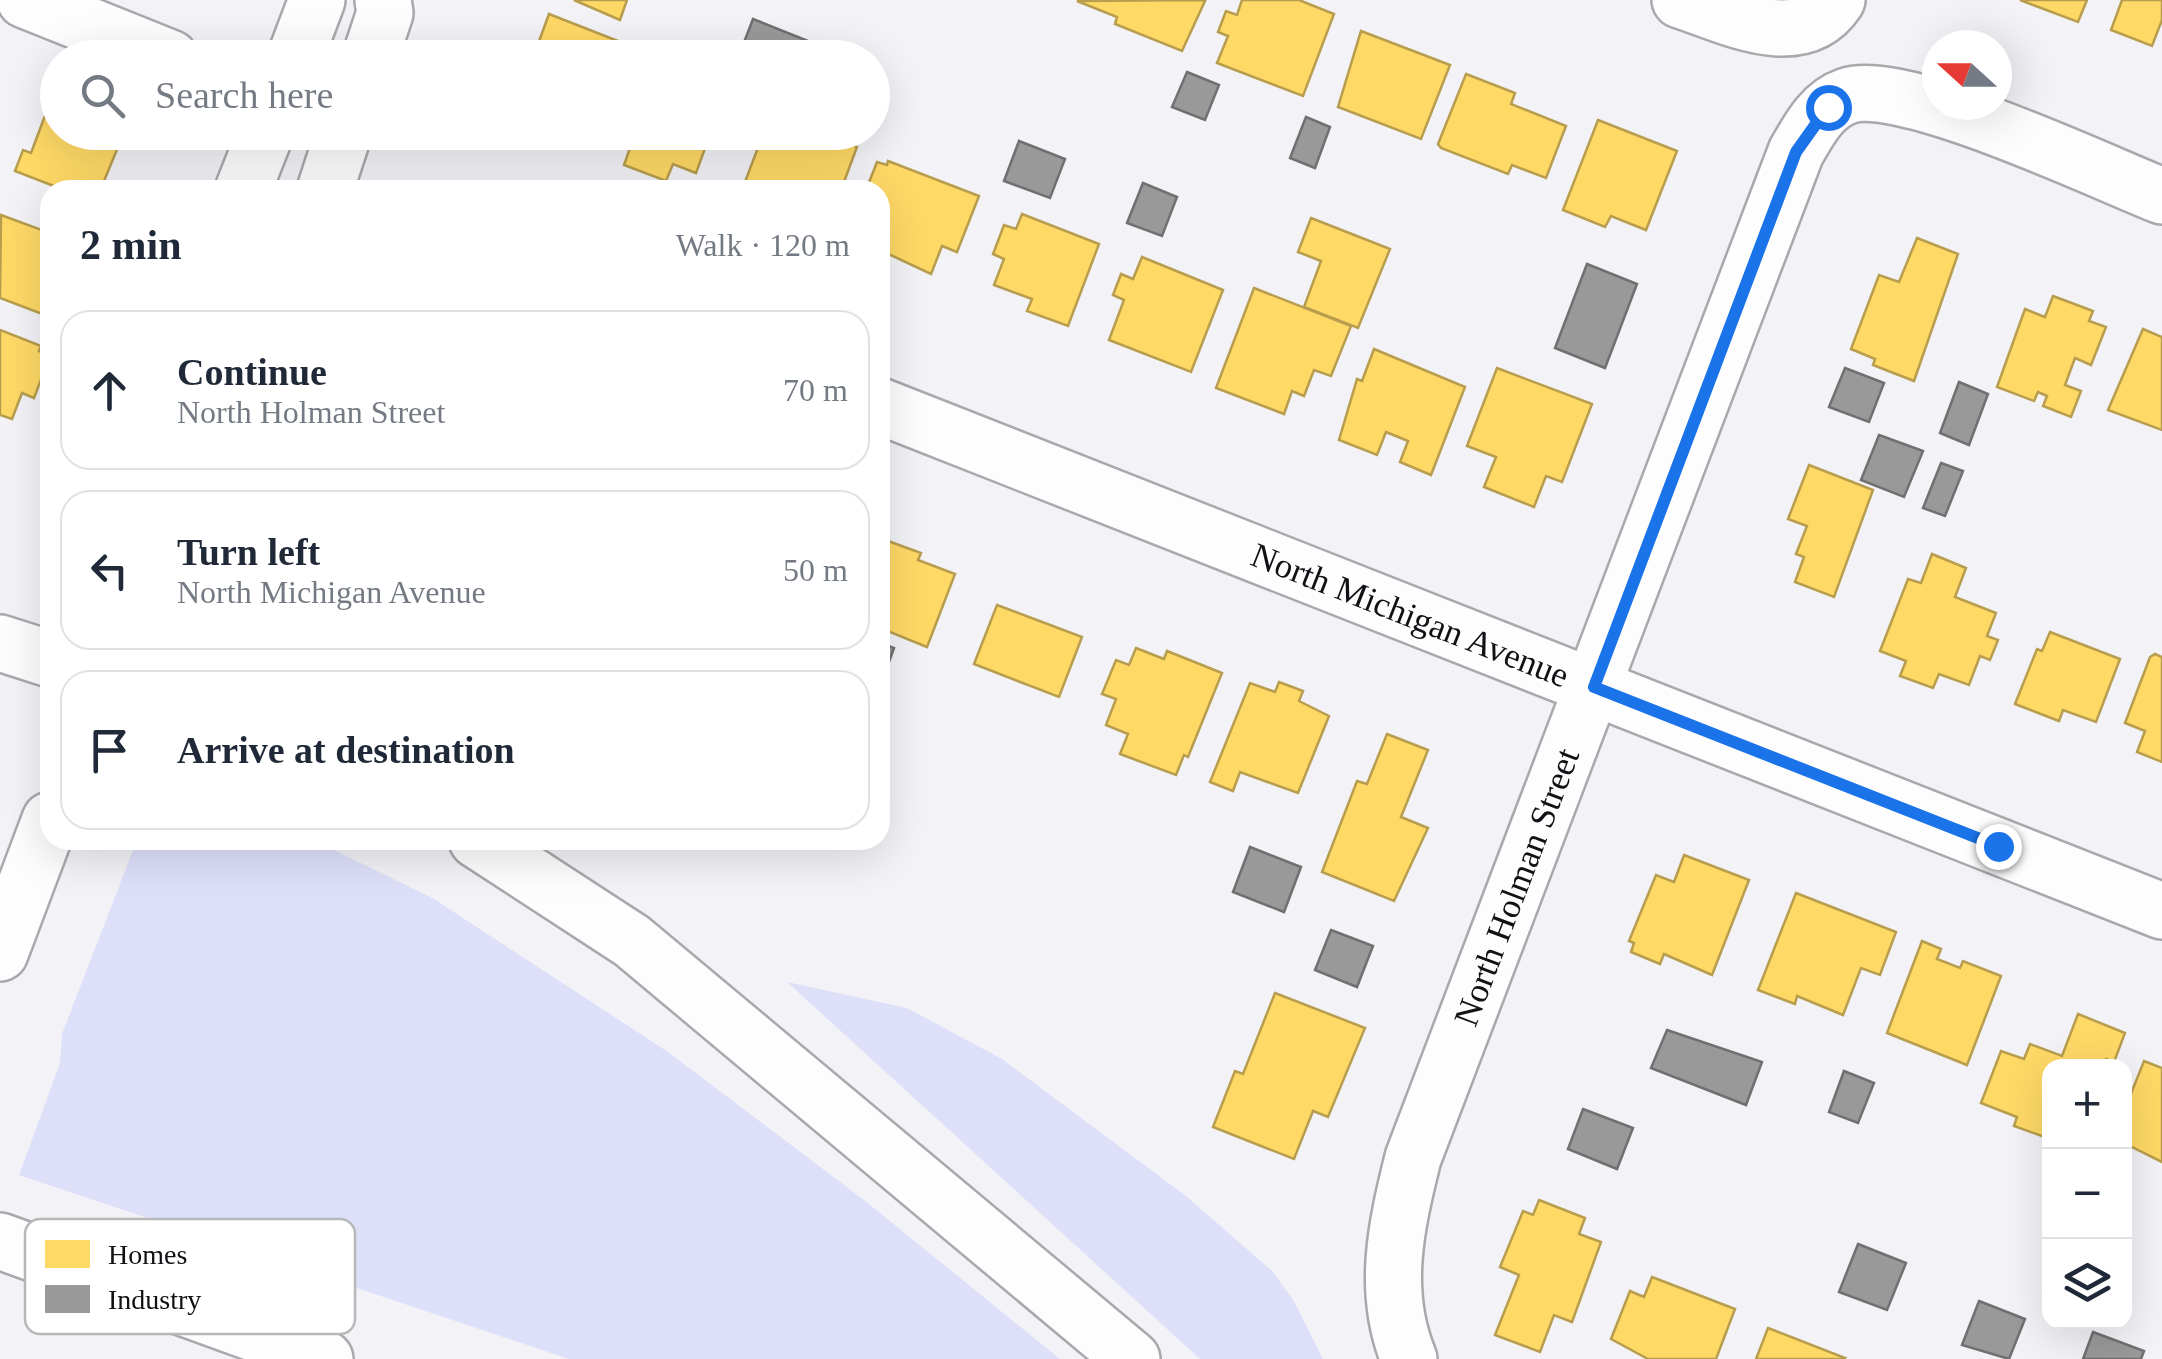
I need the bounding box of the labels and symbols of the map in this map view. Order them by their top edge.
north arrow [1922,30,2012,120]
route start [1806,85,1852,131]
street label: North Michigan Avenue [1246,535,1574,695]
street label: North Holman Street [1446,743,1587,1031]
route end [1976,824,2022,870]
legend [25,1219,355,1334]
text: Homes [108,1239,187,1270]
text: Industry [108,1284,201,1315]

